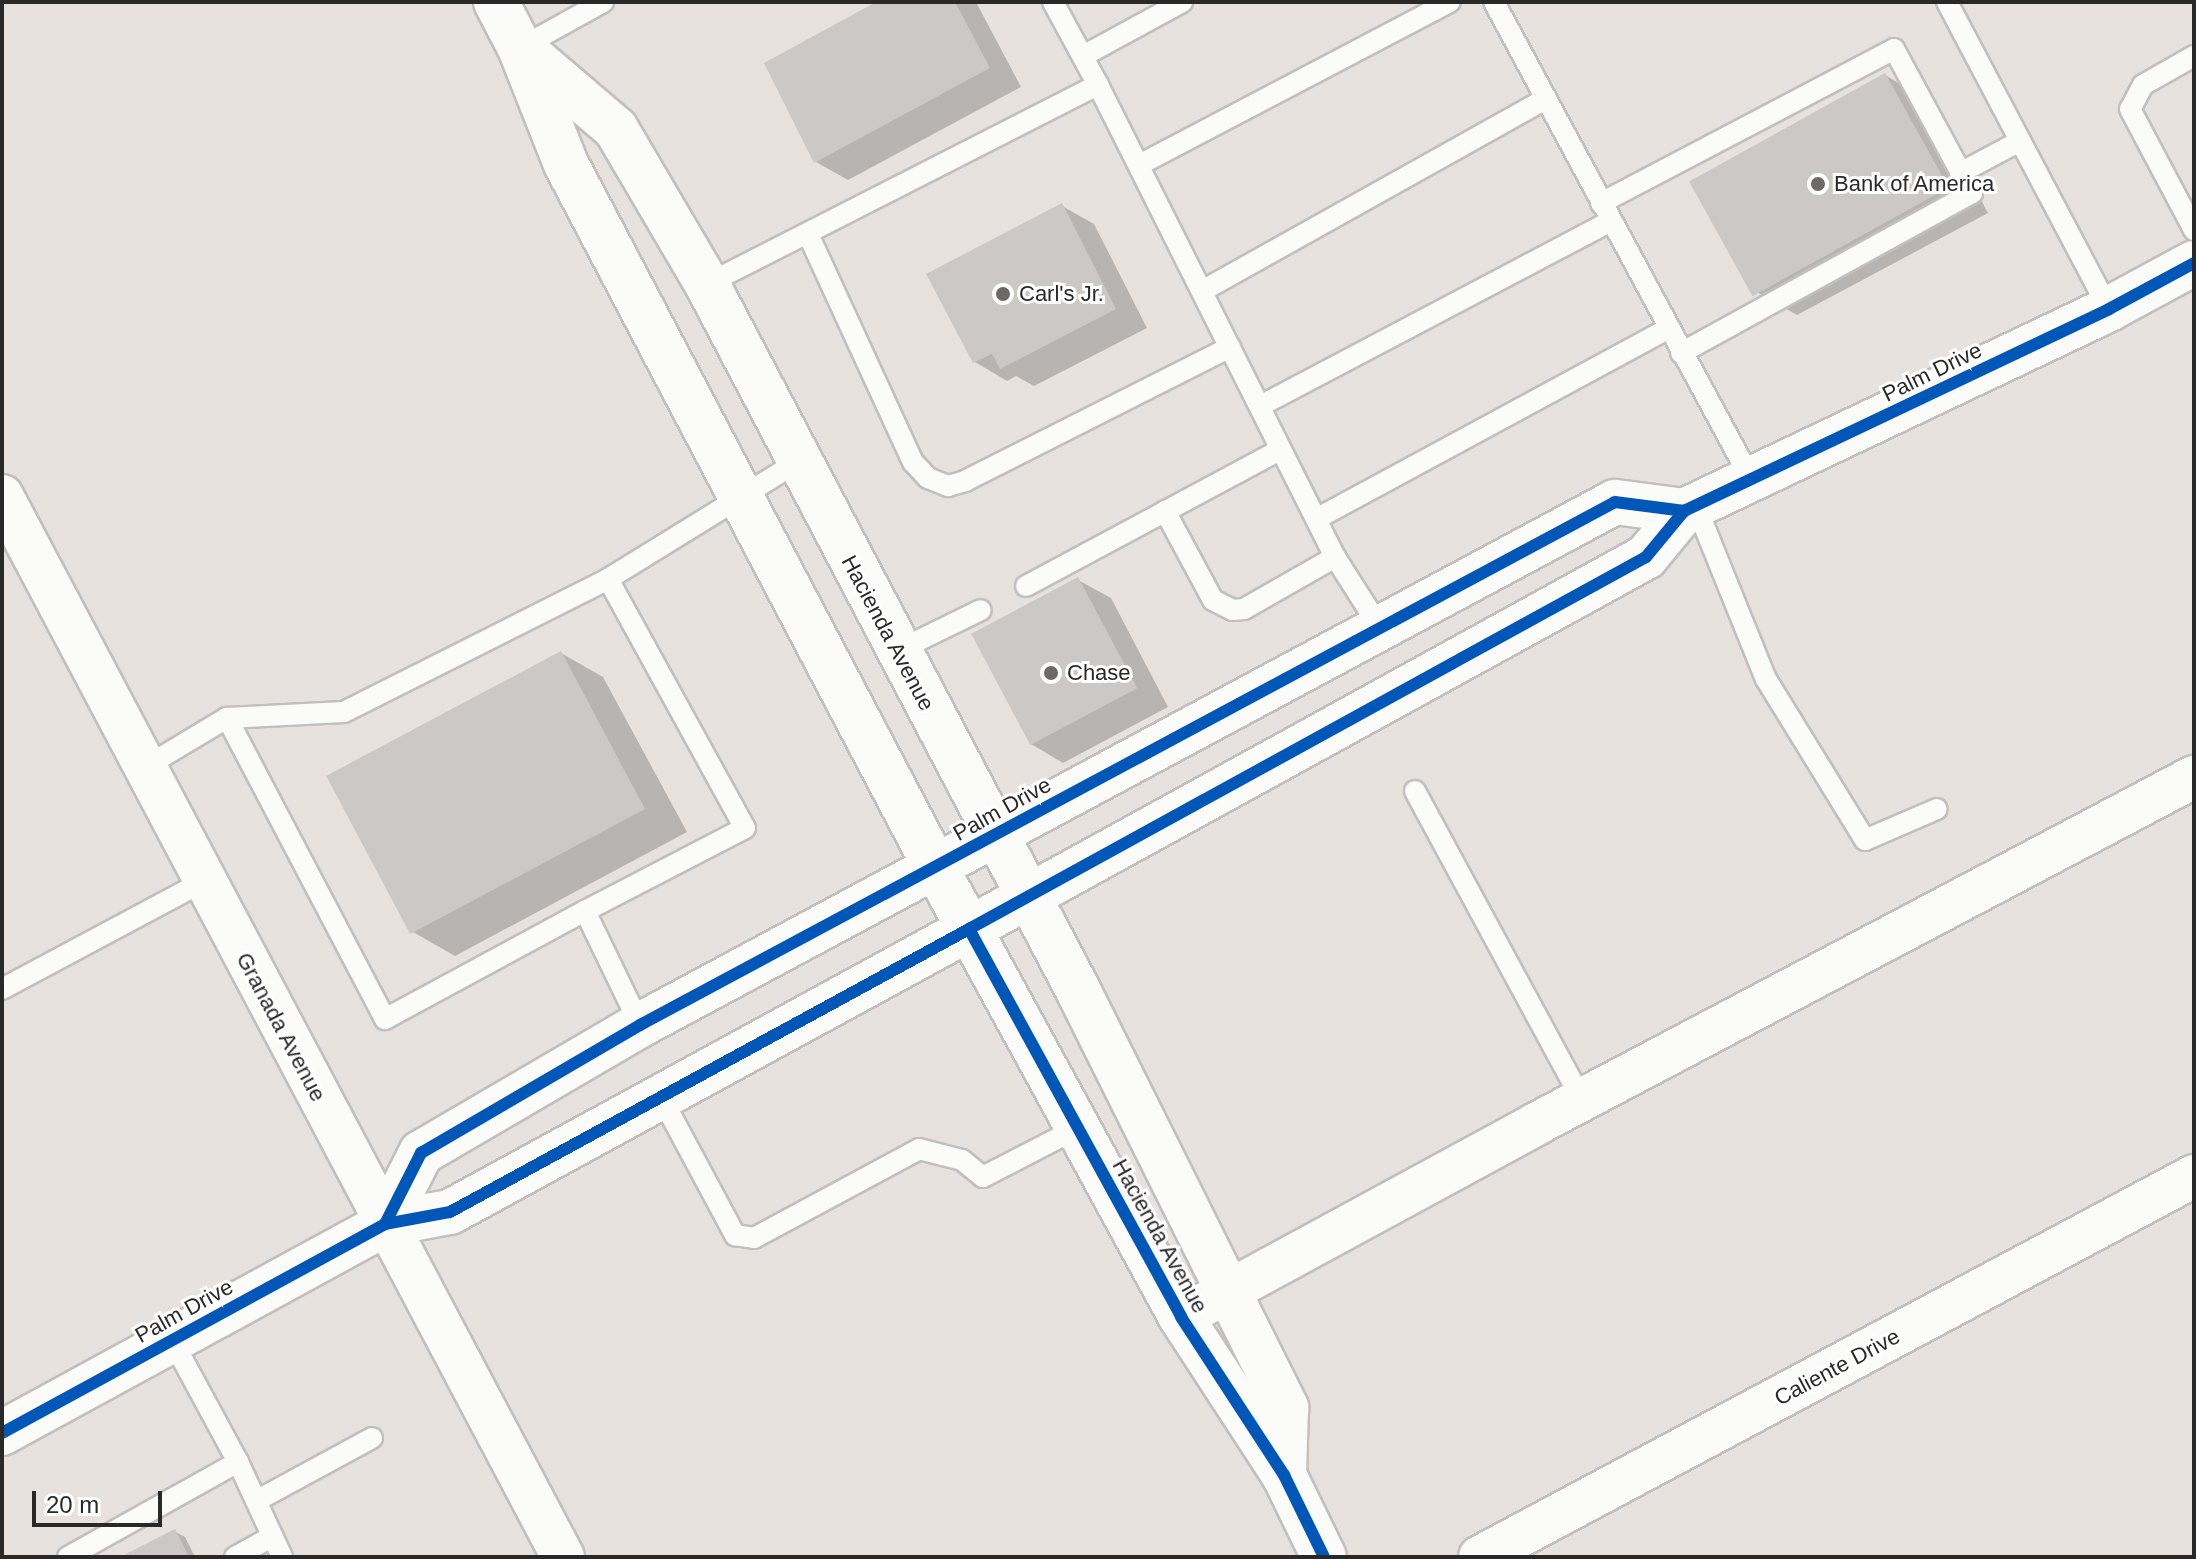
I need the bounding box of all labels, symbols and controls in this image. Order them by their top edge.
place label: Bank of America [1834,171,1995,197]
marker: Bank of America [1809,175,1827,193]
place label: Carl's Jr. [1019,281,1104,307]
marker: Carl's Jr. [994,285,1012,303]
street label: Palm Drive [1878,337,1986,407]
street label: Hacienda Avenue [836,550,940,716]
place label: Chase [1067,660,1131,686]
marker: Chase [1042,664,1060,682]
street label: Palm Drive [949,771,1055,847]
street label: Granada Avenue [230,948,332,1106]
street label: Hacienda Avenue [1106,1154,1214,1318]
street label: Palm Drive [131,1273,237,1349]
street label: Caliente Drive [1770,1323,1904,1411]
scale bar [36,1475,166,1525]
text: 20 m [46,1491,99,1518]

